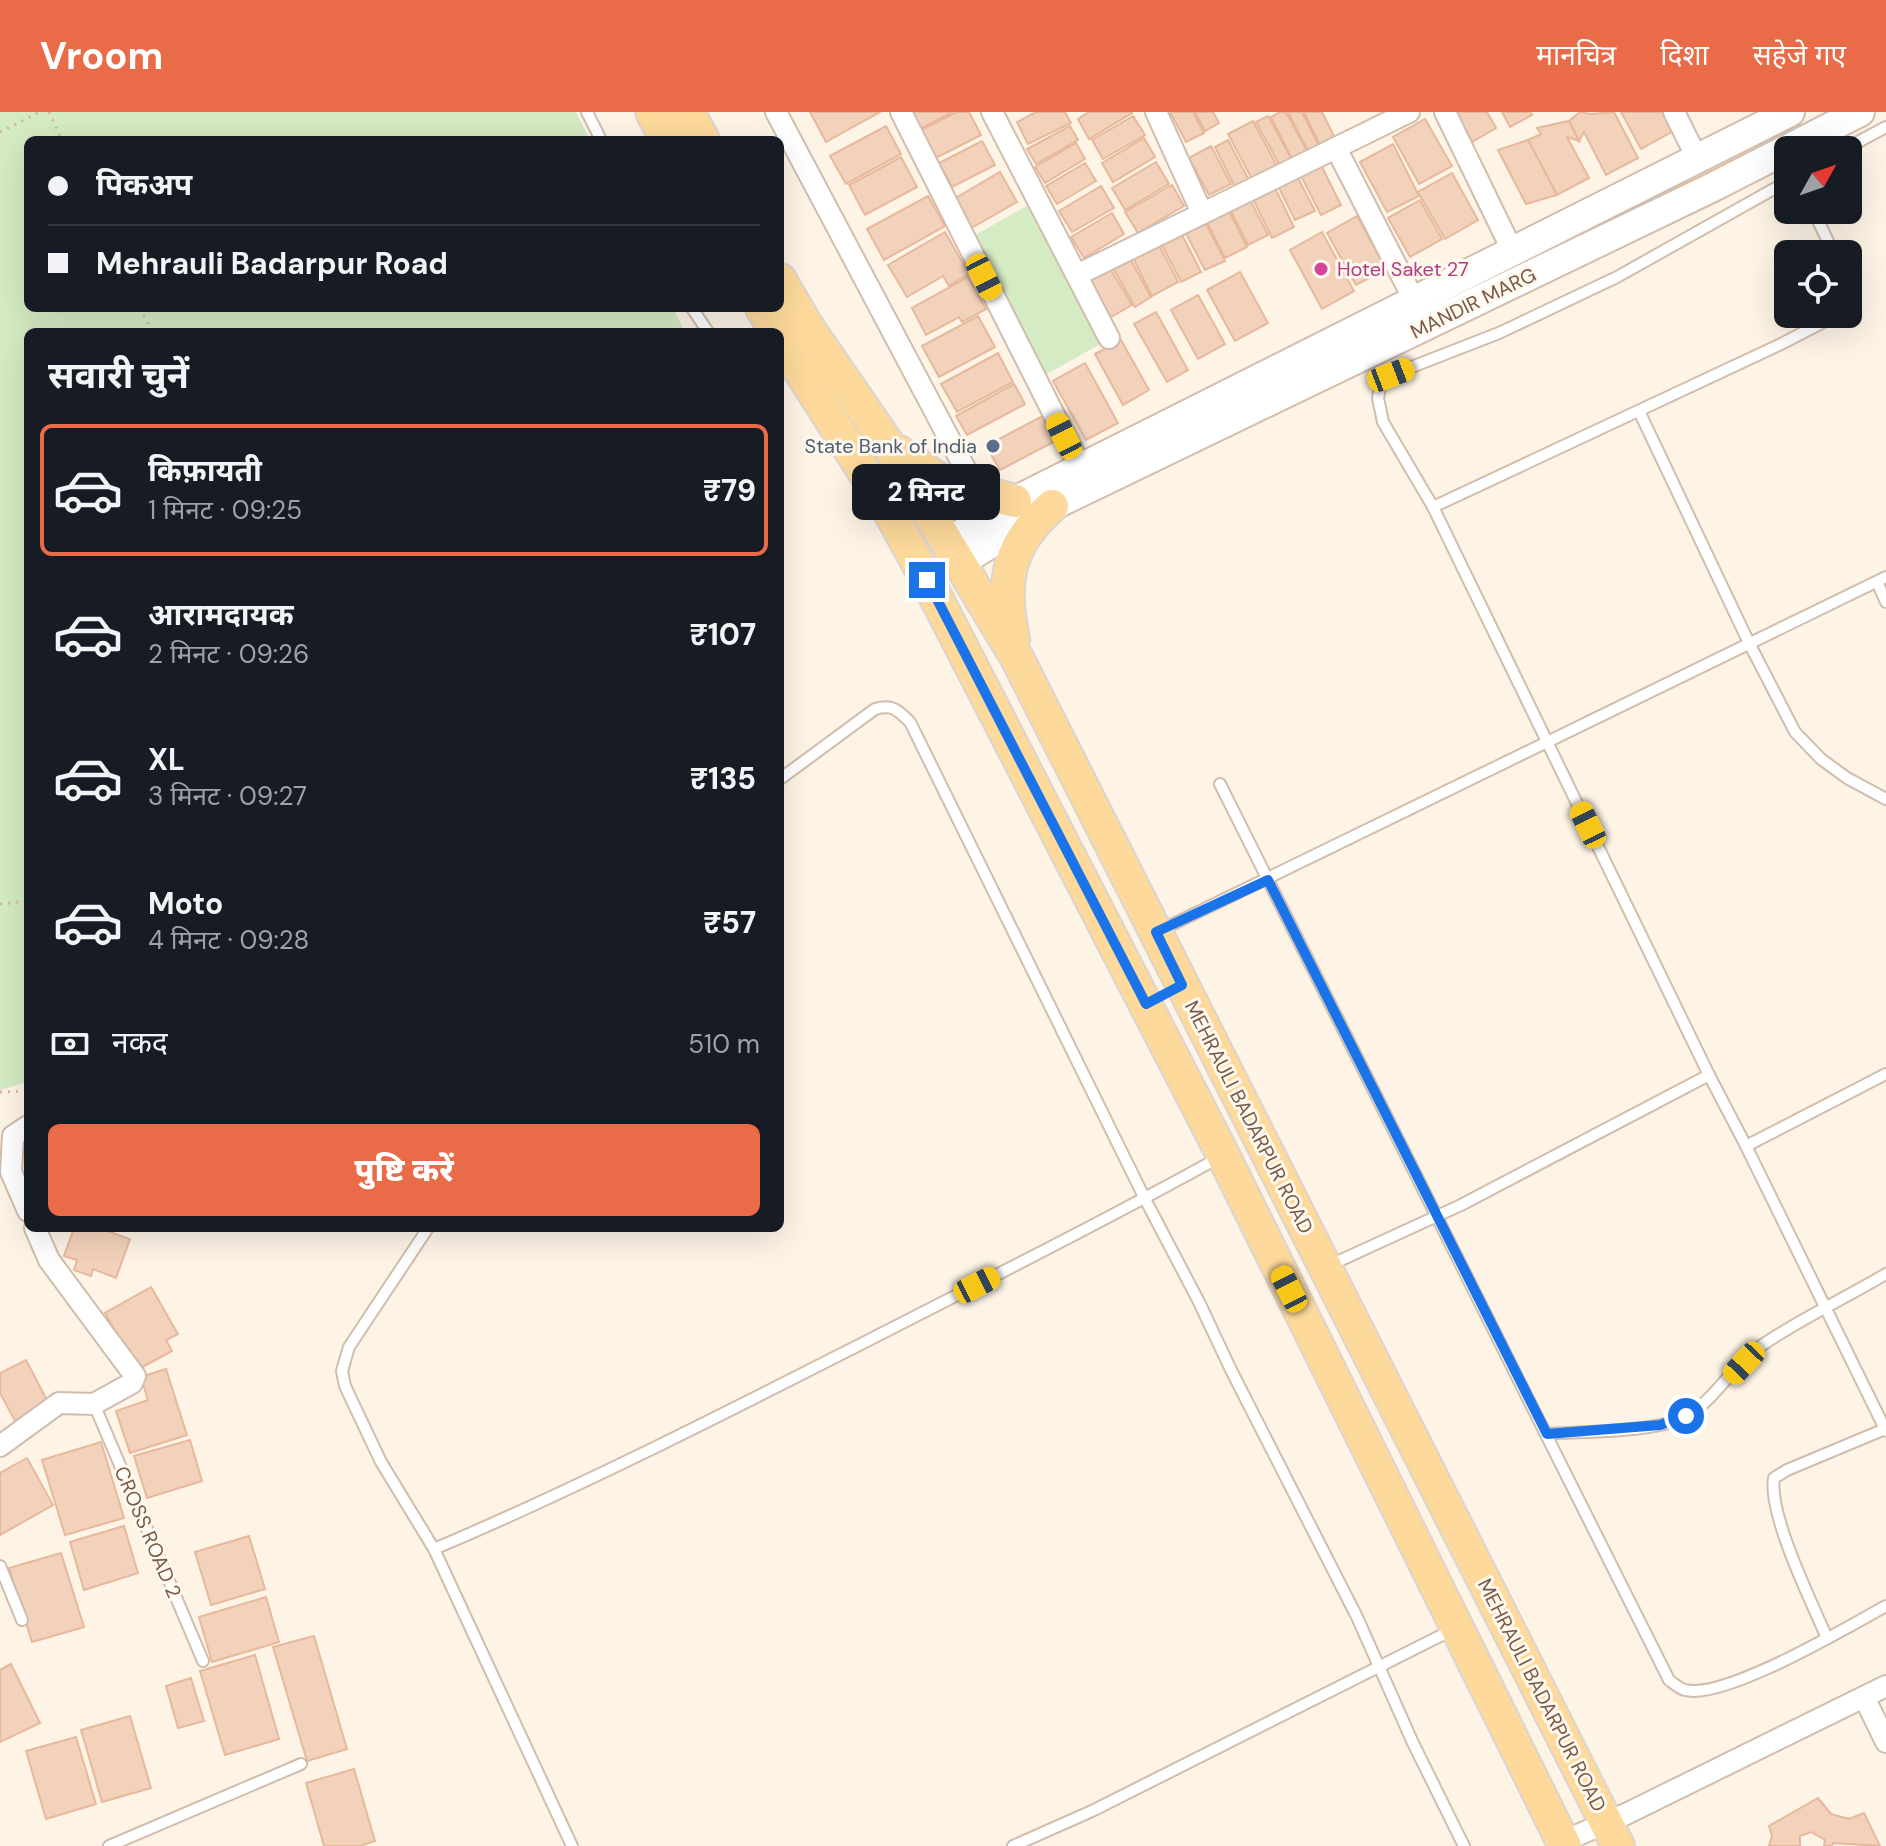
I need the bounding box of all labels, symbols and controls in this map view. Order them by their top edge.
text: Vroom [40,31,163,81]
text: मानचित्र [1536,37,1616,74]
text: दिशा [1660,37,1709,74]
text: सहेजे गए [1753,37,1846,74]
north arrow [1774,136,1862,224]
map controls [1774,136,1862,328]
text: पिकअप [96,165,192,204]
button: locate [1774,240,1862,328]
text: Mehrauli Badarpur Road [96,244,448,283]
car [962,250,1006,304]
place label: Hotel Saket 27 [1337,256,1469,282]
marker: Hotel Saket 27 [1312,260,1330,278]
street label: MANDIR MARG [1406,261,1540,345]
text: सवारी चुनें [48,352,189,399]
car [1364,355,1418,395]
car [1042,409,1086,463]
place label: State Bank of India [805,433,977,459]
marker: State Bank of India [984,437,1002,455]
text: किफ़ायती [148,451,262,490]
icon: car [52,454,124,526]
callout: 2 मिनट [853,464,1001,520]
text: ₹79 [703,471,756,510]
text: 2 मिनट [887,475,965,509]
text: 1 मिनट · 09:25 [148,493,302,527]
route end [909,562,945,598]
text: आरामदायक [148,595,294,634]
icon: car [52,598,124,670]
text: ₹107 [689,615,756,654]
text: 2 मिनट · 09:26 [148,637,309,671]
text: XL [148,740,185,779]
icon: car [52,742,124,814]
text: ₹135 [690,759,756,798]
text: 3 मिनट · 09:27 [148,779,307,813]
car [1567,798,1609,852]
text: Moto [148,884,223,923]
icon: car [52,886,124,958]
text: ₹57 [703,903,756,942]
text: 4 मिनट · 09:28 [148,923,309,957]
street label: MEHRAULI BADARPUR ROAD [1179,996,1319,1238]
icon: cash [48,1022,92,1066]
text: नकद [112,1023,168,1062]
text: 510 m [688,1027,760,1061]
button: पुष्टि करें [48,1124,760,1216]
car [1267,1262,1311,1316]
car [950,1263,1004,1307]
car [1719,1337,1769,1389]
route start [1668,1398,1704,1434]
street label: CROSS ROAD 2 [109,1462,187,1602]
street label: MEHRAULI BADARPUR ROAD [1472,1574,1612,1816]

